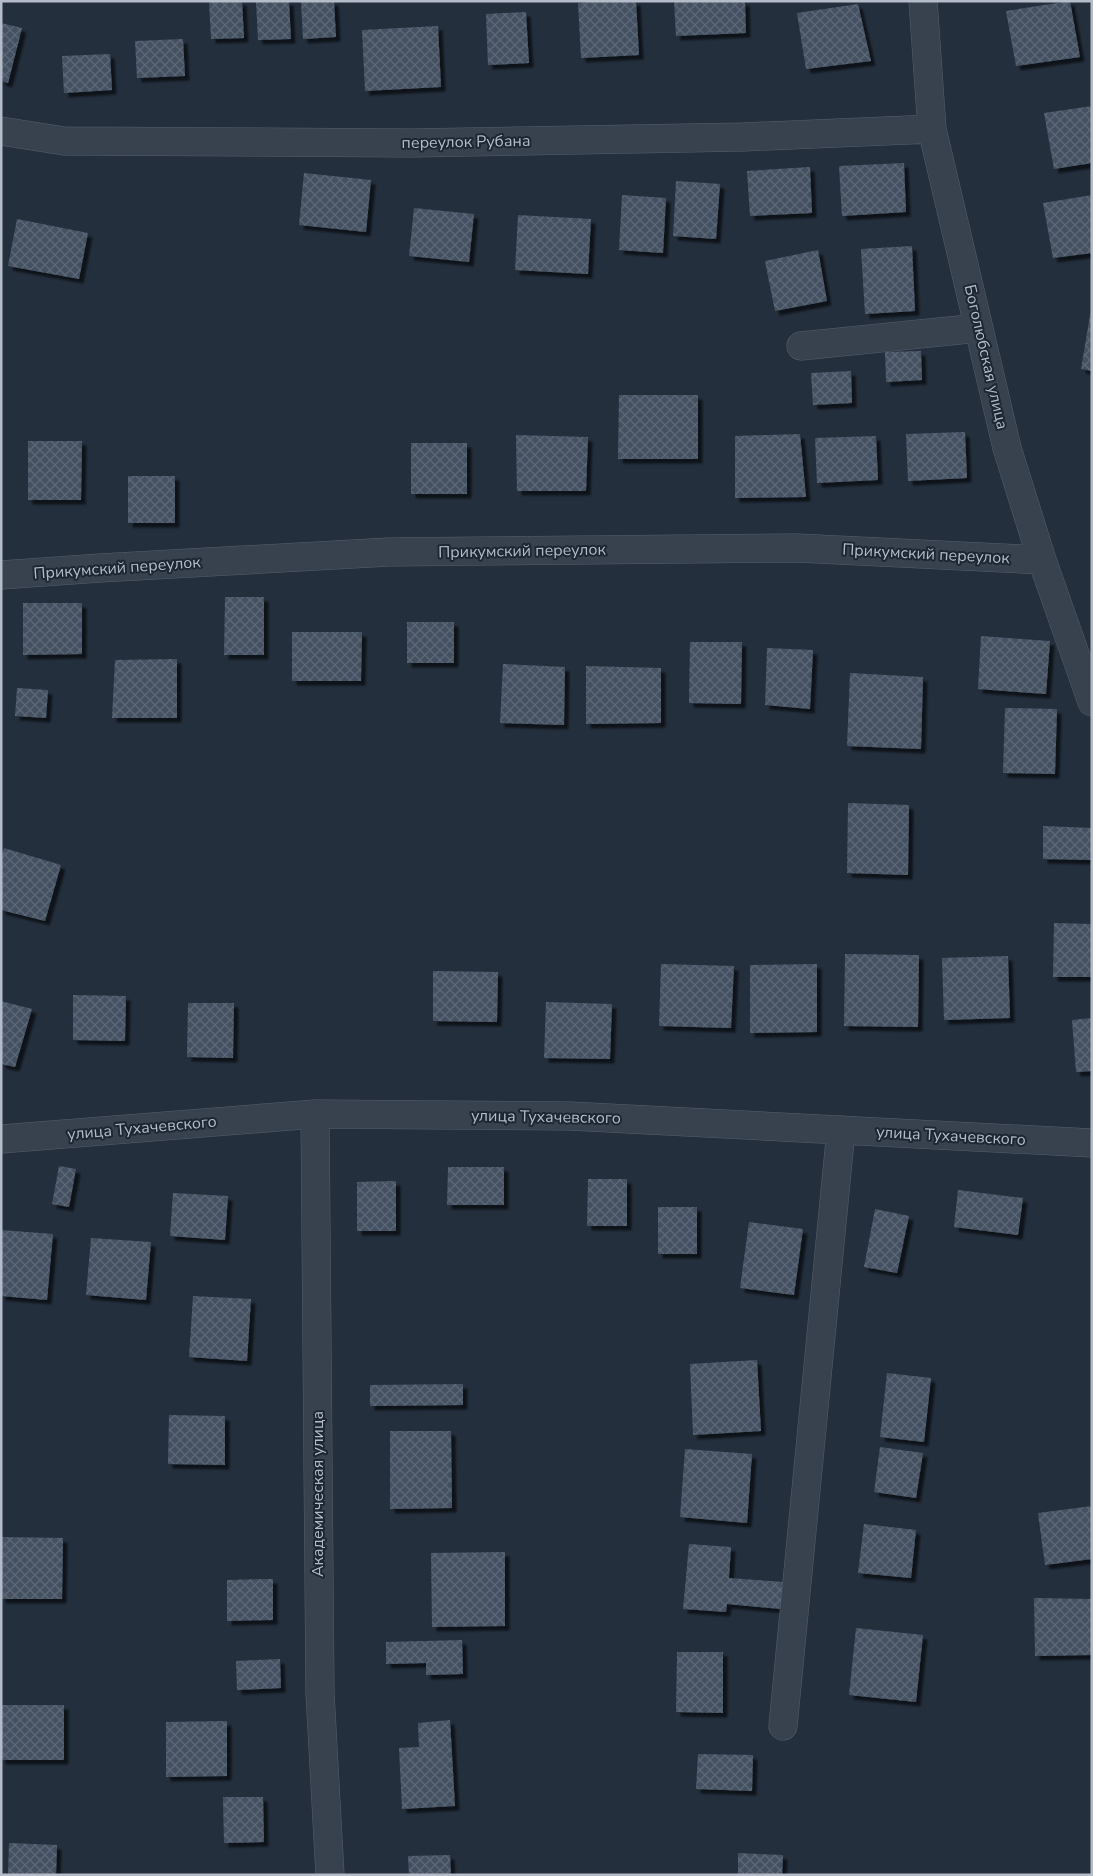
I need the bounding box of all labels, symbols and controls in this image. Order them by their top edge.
street label: переулок Рубана [401,130,531,154]
street label: Боголюбская улица [959,282,1013,432]
street label: Прикумский переулок [438,539,607,563]
street label: Прикумский переулок [842,539,1011,569]
street label: Прикумский переулок [33,551,202,585]
street label: улица Тухачевского [471,1105,621,1129]
street label: улица Тухачевского [66,1111,218,1145]
street label: улица Тухачевского [876,1121,1026,1151]
street label: Академическая улица [307,1411,329,1577]

